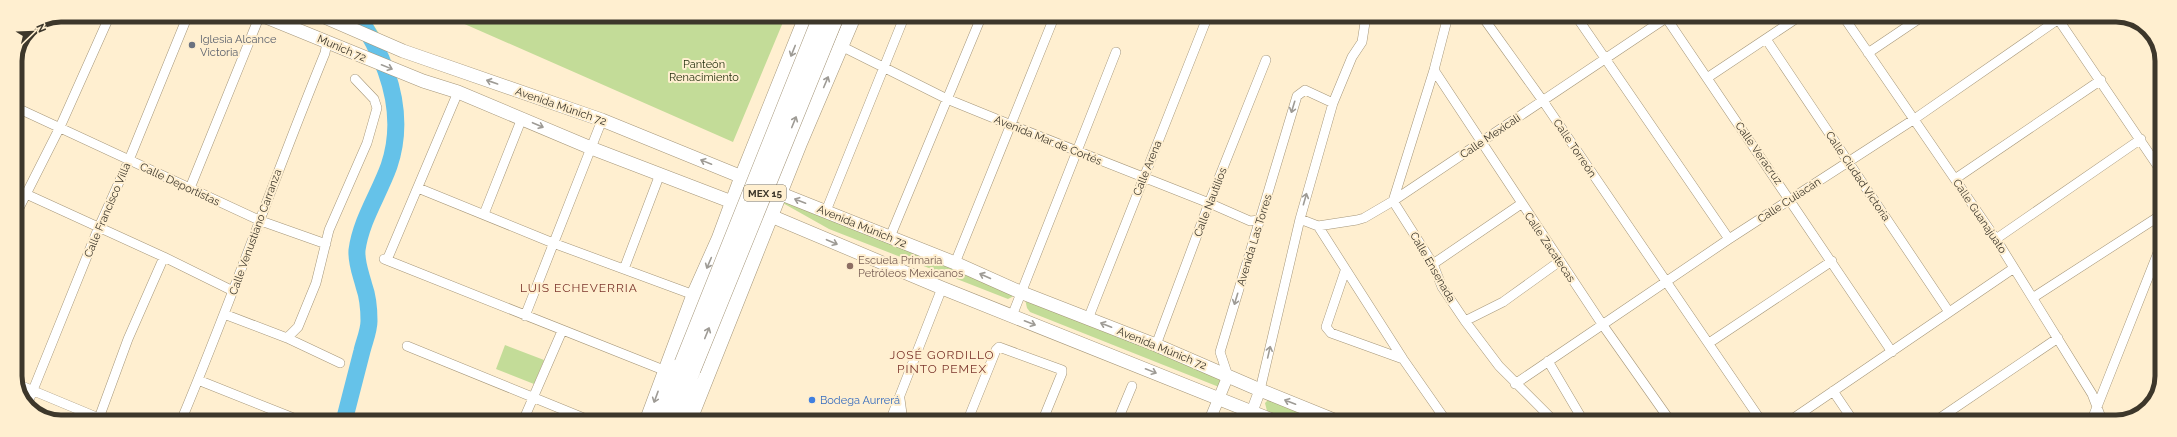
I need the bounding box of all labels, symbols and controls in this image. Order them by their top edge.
north arrow [12,12,52,52]
text: N [33,22,48,35]
street label: Munich 72 [315,32,368,65]
place label: Iglesia Alcance Victoria [200,33,277,59]
marker: Iglesia Alcance Victoria [187,40,197,50]
one-way arrow [788,45,796,57]
park label: Panteón Renacimiento [669,58,739,84]
one-way arrow [381,64,393,72]
one-way arrow [822,76,830,88]
one-way arrow [487,77,499,85]
street label: Avenida Múnich 72 [514,85,608,128]
one-way arrow [1289,101,1296,114]
street label: Calle Mexicali [1458,111,1523,161]
street label: Avenida Mar de Cortés [992,113,1104,168]
one-way arrow [790,117,798,129]
street label: Calle Torreón [1550,117,1599,180]
street label: Calle Veracruz [1732,120,1785,188]
one-way arrow [531,122,543,129]
street label: Calle Ciudad Victoria [1823,129,1893,224]
street label: Calle Arena [1130,139,1164,198]
one-way arrow [700,158,712,166]
street label: Calle Deportistas [138,160,222,209]
street label: Calle Francisco Villa [82,161,133,260]
street label: Calle Nautilios [1191,166,1230,239]
street label: Calle Venustiano Carranza [227,168,284,297]
street label: Calle Culiacán [1755,175,1823,226]
street label: Calle Guanajuato [1950,177,2009,256]
road number: MEX 15 [744,185,786,201]
street label: Avenida Las Torres [1234,193,1275,288]
one-way arrow [1302,193,1310,206]
one-way arrow [795,196,807,204]
street label: Avenida Múnich 72 [815,203,909,250]
street label: Calle Zacatecas [1522,210,1578,285]
street label: Calle Ensenada [1407,230,1458,305]
one-way arrow [826,239,838,246]
place label: Escuela Primaria Petróleos Mexicanos [858,254,963,280]
one-way arrow [704,257,712,269]
marker: Escuela Primaria Petróleos Mexicanos [845,261,855,271]
one-way arrow [980,272,992,280]
district label: LUIS ECHEVERRIA [520,281,638,295]
one-way arrow [1232,292,1239,305]
one-way arrow [1024,320,1036,328]
one-way arrow [1100,321,1112,329]
street label: Avenida Múnich 72 [1115,325,1209,372]
one-way arrow [704,328,712,340]
one-way arrow [1265,346,1273,359]
district label: JOSÉ GORDILLO PINTO PEMEX [889,348,995,376]
one-way arrow [1145,367,1157,375]
one-way arrow [651,391,659,403]
place label: Bodega Aurrerá [820,394,900,407]
marker: Bodega Aurrerá [807,395,817,405]
one-way arrow [1285,398,1297,406]

